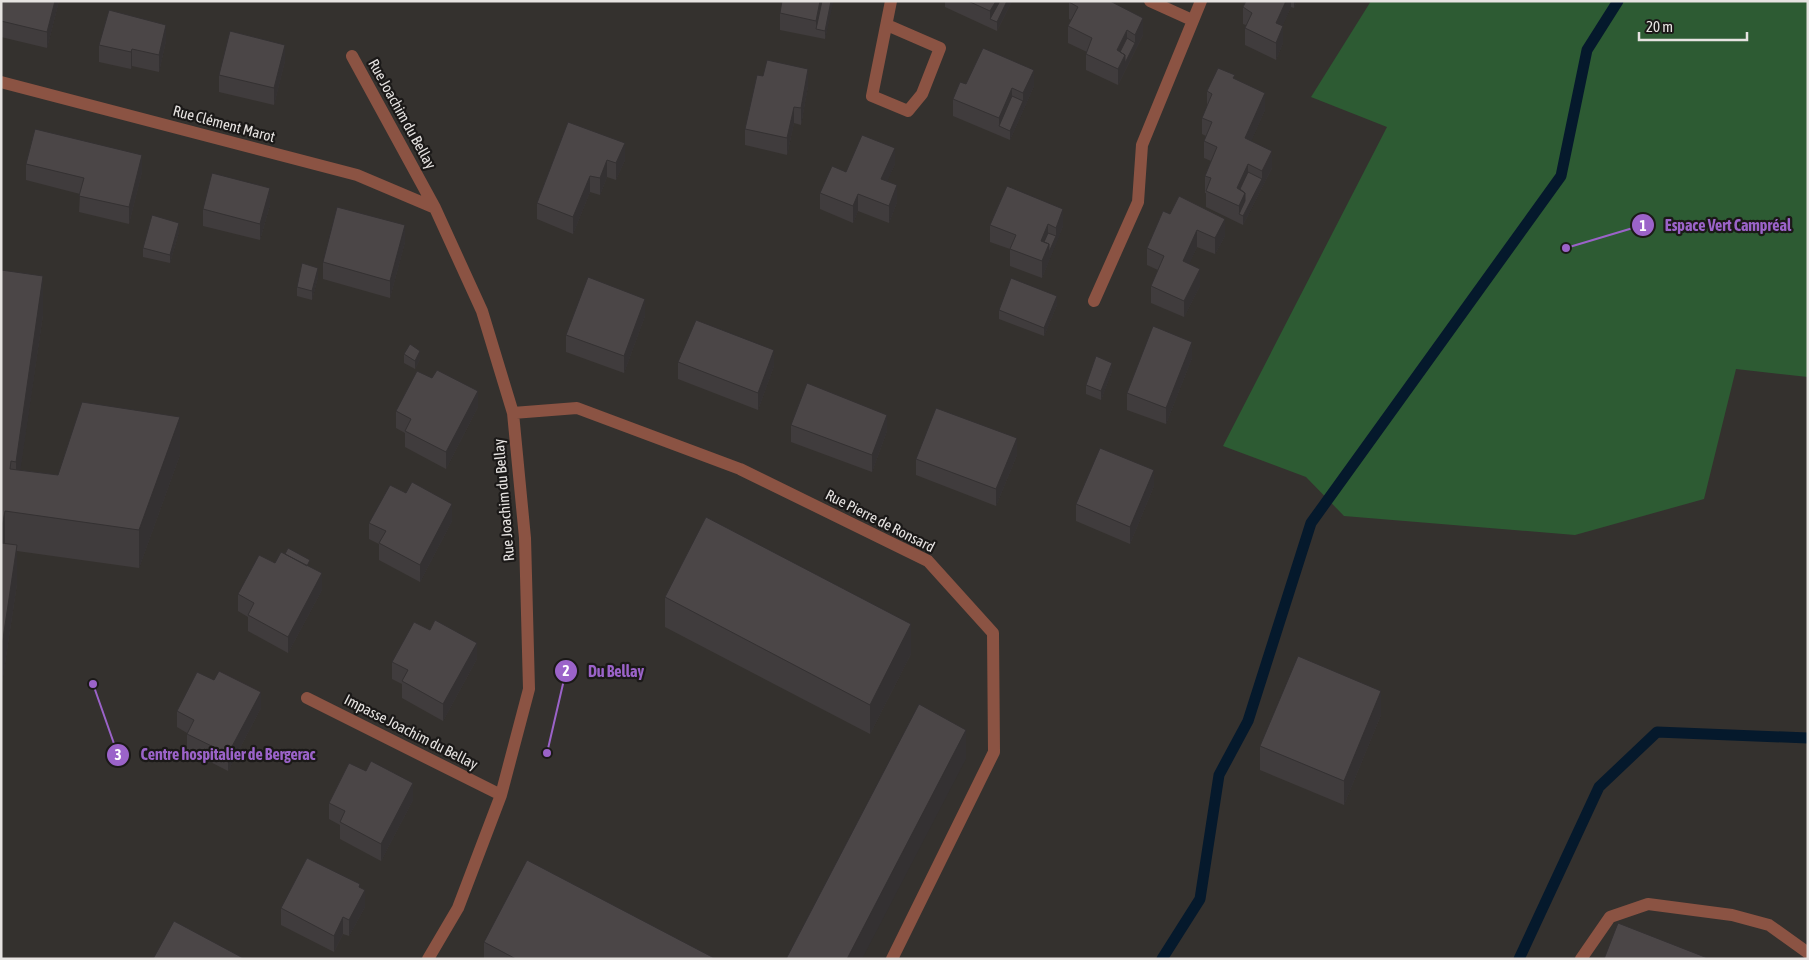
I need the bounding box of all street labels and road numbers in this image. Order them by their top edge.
street label: Rue Joachim du Bellay [365,56,440,172]
street label: Rue Clément Marot [171,102,277,145]
street label: Rue Joachim du Bellay [490,438,517,562]
street label: Rue Pierre de Ronsard [823,486,938,555]
street label: Impasse Joachim du Bellay [342,690,481,773]

